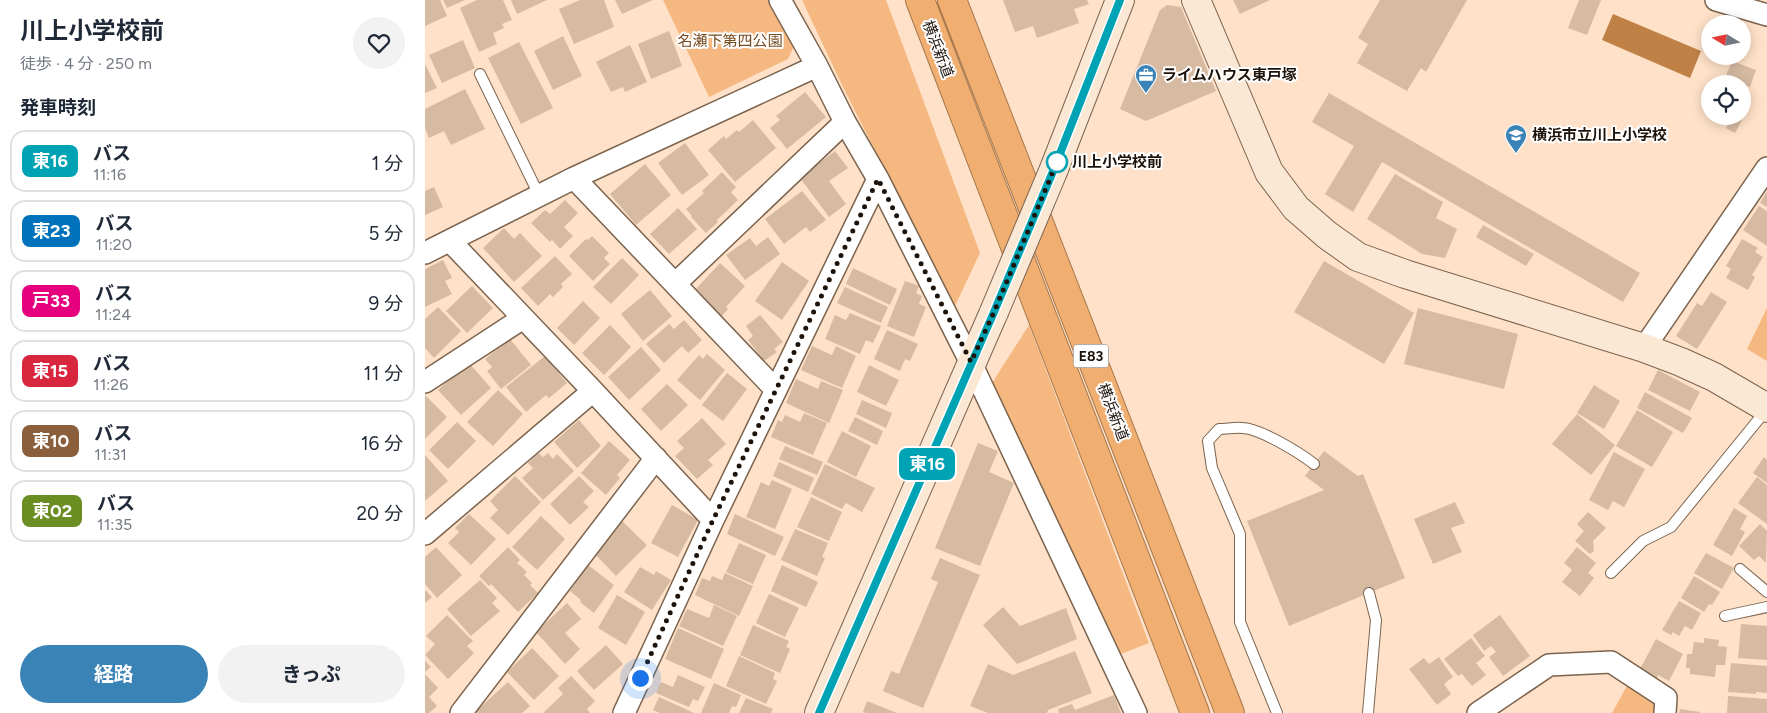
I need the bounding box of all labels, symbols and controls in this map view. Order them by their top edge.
north arrow [1701,15,1751,65]
map controls [1701,15,1751,125]
text: 川上小学校前 [20,16,164,45]
button: heart [353,17,405,69]
street label: 横浜新道 [919,18,957,80]
park label: 名瀬下第四公園 [677,32,783,50]
text: 徒歩 · 4 分 · 250 m [20,54,152,73]
office icon: ライムハウス東戸塚 [1134,63,1158,94]
place label: ライムハウス東戸塚 [1162,66,1297,84]
button: locate [1701,75,1751,125]
text: 発車時刻 [20,96,96,119]
school or university icon: 横浜市立川上小学校 [1504,123,1528,154]
place label: 横浜市立川上小学校 [1532,126,1667,144]
text: バス [93,142,131,165]
text: 東16 [32,150,68,172]
marker: 川上小学校前 [1046,151,1068,173]
text: 1 分 [371,152,403,175]
place label: 川上小学校前 [1072,153,1162,171]
text: 11:16 [93,165,126,184]
text: バス [95,212,133,235]
text: 東23 [32,220,70,242]
text: 5 分 [368,222,403,245]
text: 11:20 [95,235,132,254]
text: バス [95,282,133,305]
text: 戸33 [32,290,70,312]
text: 9 分 [369,292,403,315]
text: 11:24 [95,305,131,324]
road number: E83 [1073,344,1109,368]
text: バス [93,352,131,375]
text: 東15 [32,360,68,382]
text: 11 分 [364,362,403,385]
text: 11:26 [93,375,128,394]
street label: 横浜新道 [1094,381,1132,443]
text: バス [94,422,132,445]
text: 東10 [32,430,69,452]
text: 16 分 [361,432,403,455]
text: 11:31 [94,445,127,464]
line badge: 東16 [898,448,956,480]
text: 東16 [909,453,945,475]
text: バス [97,492,135,515]
text: 東02 [32,500,72,522]
text: 20 分 [357,502,403,525]
text: 11:35 [97,515,132,534]
button: 経路 [20,645,208,703]
button: きっぷ [218,645,405,703]
your location [628,666,653,691]

